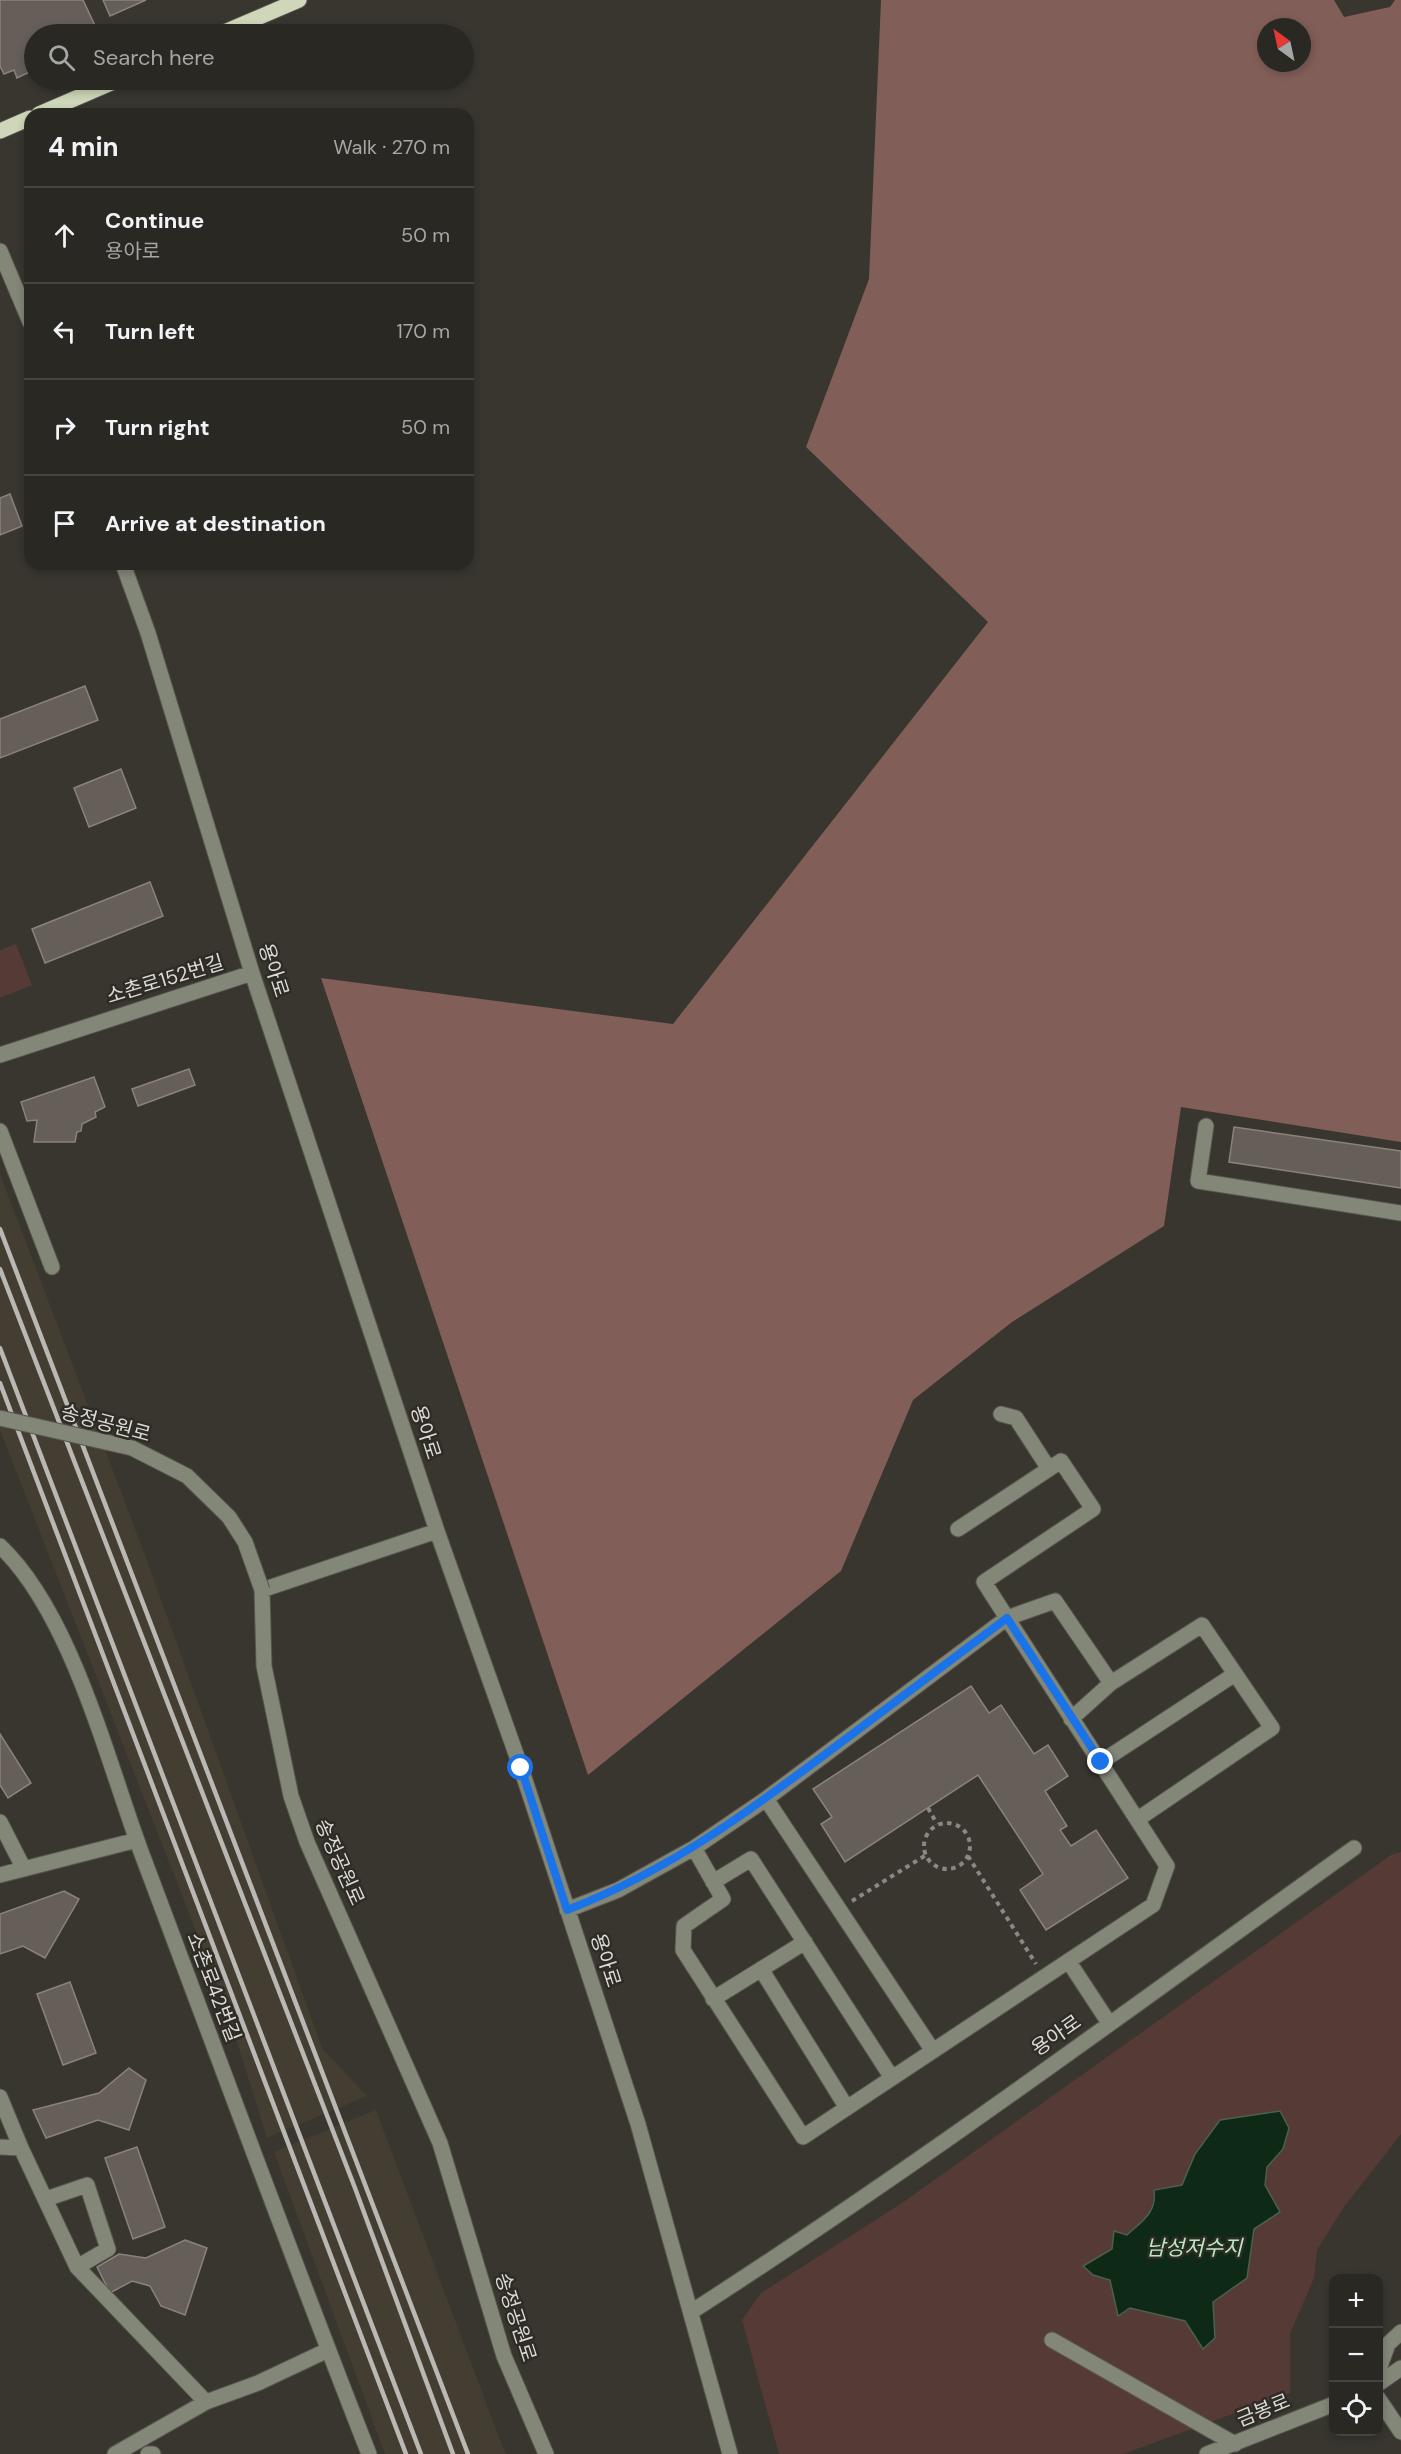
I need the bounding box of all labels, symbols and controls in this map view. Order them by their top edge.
north arrow [1257,18,1311,72]
search box [24,24,474,90]
icon: search [45,41,78,74]
text: Search here [93,43,214,72]
text: 4 min [48,130,119,164]
text: Walk · 270 m [333,134,450,160]
text: Continue [105,206,204,235]
icon: ahead [48,219,81,252]
text: 50 m [401,222,450,248]
text: 용아로 [105,238,160,264]
icon: left [48,315,81,348]
text: Turn left [105,317,195,346]
text: 170 m [397,318,450,344]
icon: right [48,411,81,444]
text: Turn right [105,413,210,442]
text: 50 m [401,414,450,440]
icon: arrive [48,507,81,540]
text: Arrive at destination [105,509,326,538]
street label: 용아로 [253,940,295,1000]
street label: 소촌로152번길 [103,949,227,1009]
street label: 송정공원로 [58,1399,154,1447]
street label: 용아로 [405,1402,447,1462]
route end [1087,1748,1113,1774]
route start [507,1754,533,1780]
street label: 송정공원로 [309,1815,371,1909]
street label: 소촌로42번길 [181,1928,247,2046]
street label: 용아로 [585,1930,627,1990]
street label: 용아로 [1026,2009,1086,2061]
water label: 남성저수지 [1146,2234,1244,2262]
street label: 송정공원로 [489,2269,543,2365]
map controls [1329,2274,1383,2436]
button: + [1329,2274,1383,2328]
button: − [1329,2328,1383,2382]
button: locate [1329,2382,1383,2436]
street label: 금봉로 [1233,2388,1293,2432]

